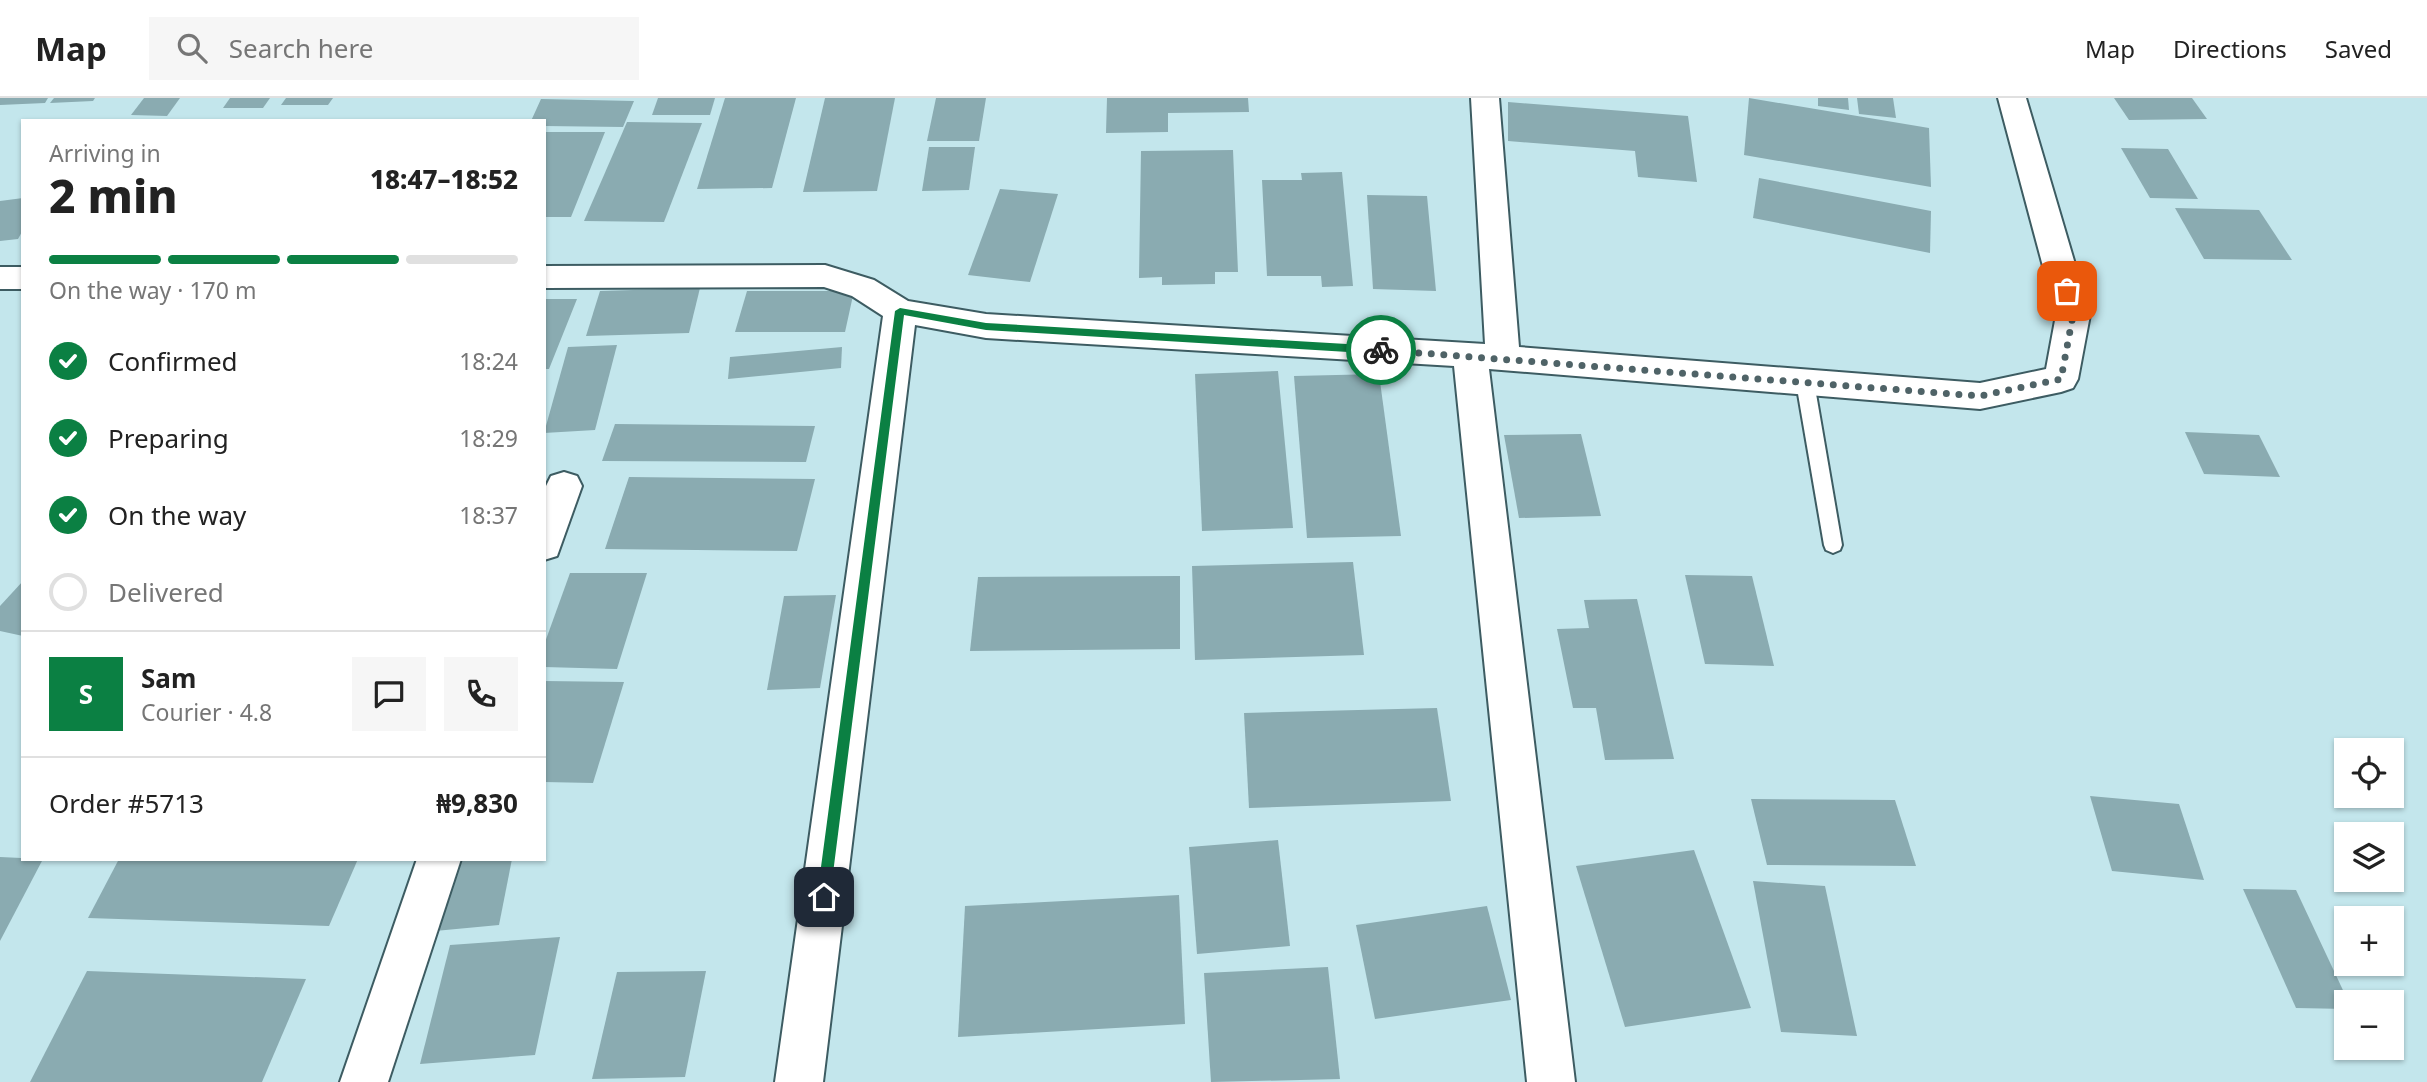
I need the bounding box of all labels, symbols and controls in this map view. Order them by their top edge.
search box [149,17,639,80]
text: Map [35,26,107,71]
icon: search [173,29,211,67]
text: Search here [229,30,373,66]
text: Map [2085,32,2135,65]
text: Directions [2173,32,2287,65]
text: Saved [2325,32,2392,65]
text: Arriving in [49,137,161,169]
text: 18:47–18:52 [370,161,518,197]
text: 2 min [49,164,178,226]
pin [2037,261,2097,321]
icon: bag [2048,272,2086,310]
text: On the way · 170 m [49,274,256,306]
courier [1346,315,1416,385]
icon: bike [1362,331,1400,369]
icon: check [49,342,87,380]
text: Confirmed [108,343,238,379]
text: 18:24 [459,345,518,377]
icon: check [49,419,87,457]
text: Preparing [108,420,229,456]
text: 18:29 [459,422,518,454]
icon: check [49,496,87,534]
text: On the way [108,497,246,533]
text: 18:37 [459,499,518,531]
text: Delivered [108,574,224,610]
button: chat [352,657,426,731]
button: phone [444,657,518,731]
text: Sam [141,660,196,696]
text: S [79,676,93,712]
text: Courier · 4.8 [141,696,272,728]
map controls [2334,738,2404,1060]
button: locate [2334,738,2404,808]
text: Order #5713 [49,785,204,821]
text: ₦9,830 [436,785,518,821]
button: layers [2334,822,2404,892]
pin [794,867,854,927]
icon: home [805,878,843,916]
button: + [2334,906,2404,976]
button: − [2334,990,2404,1060]

